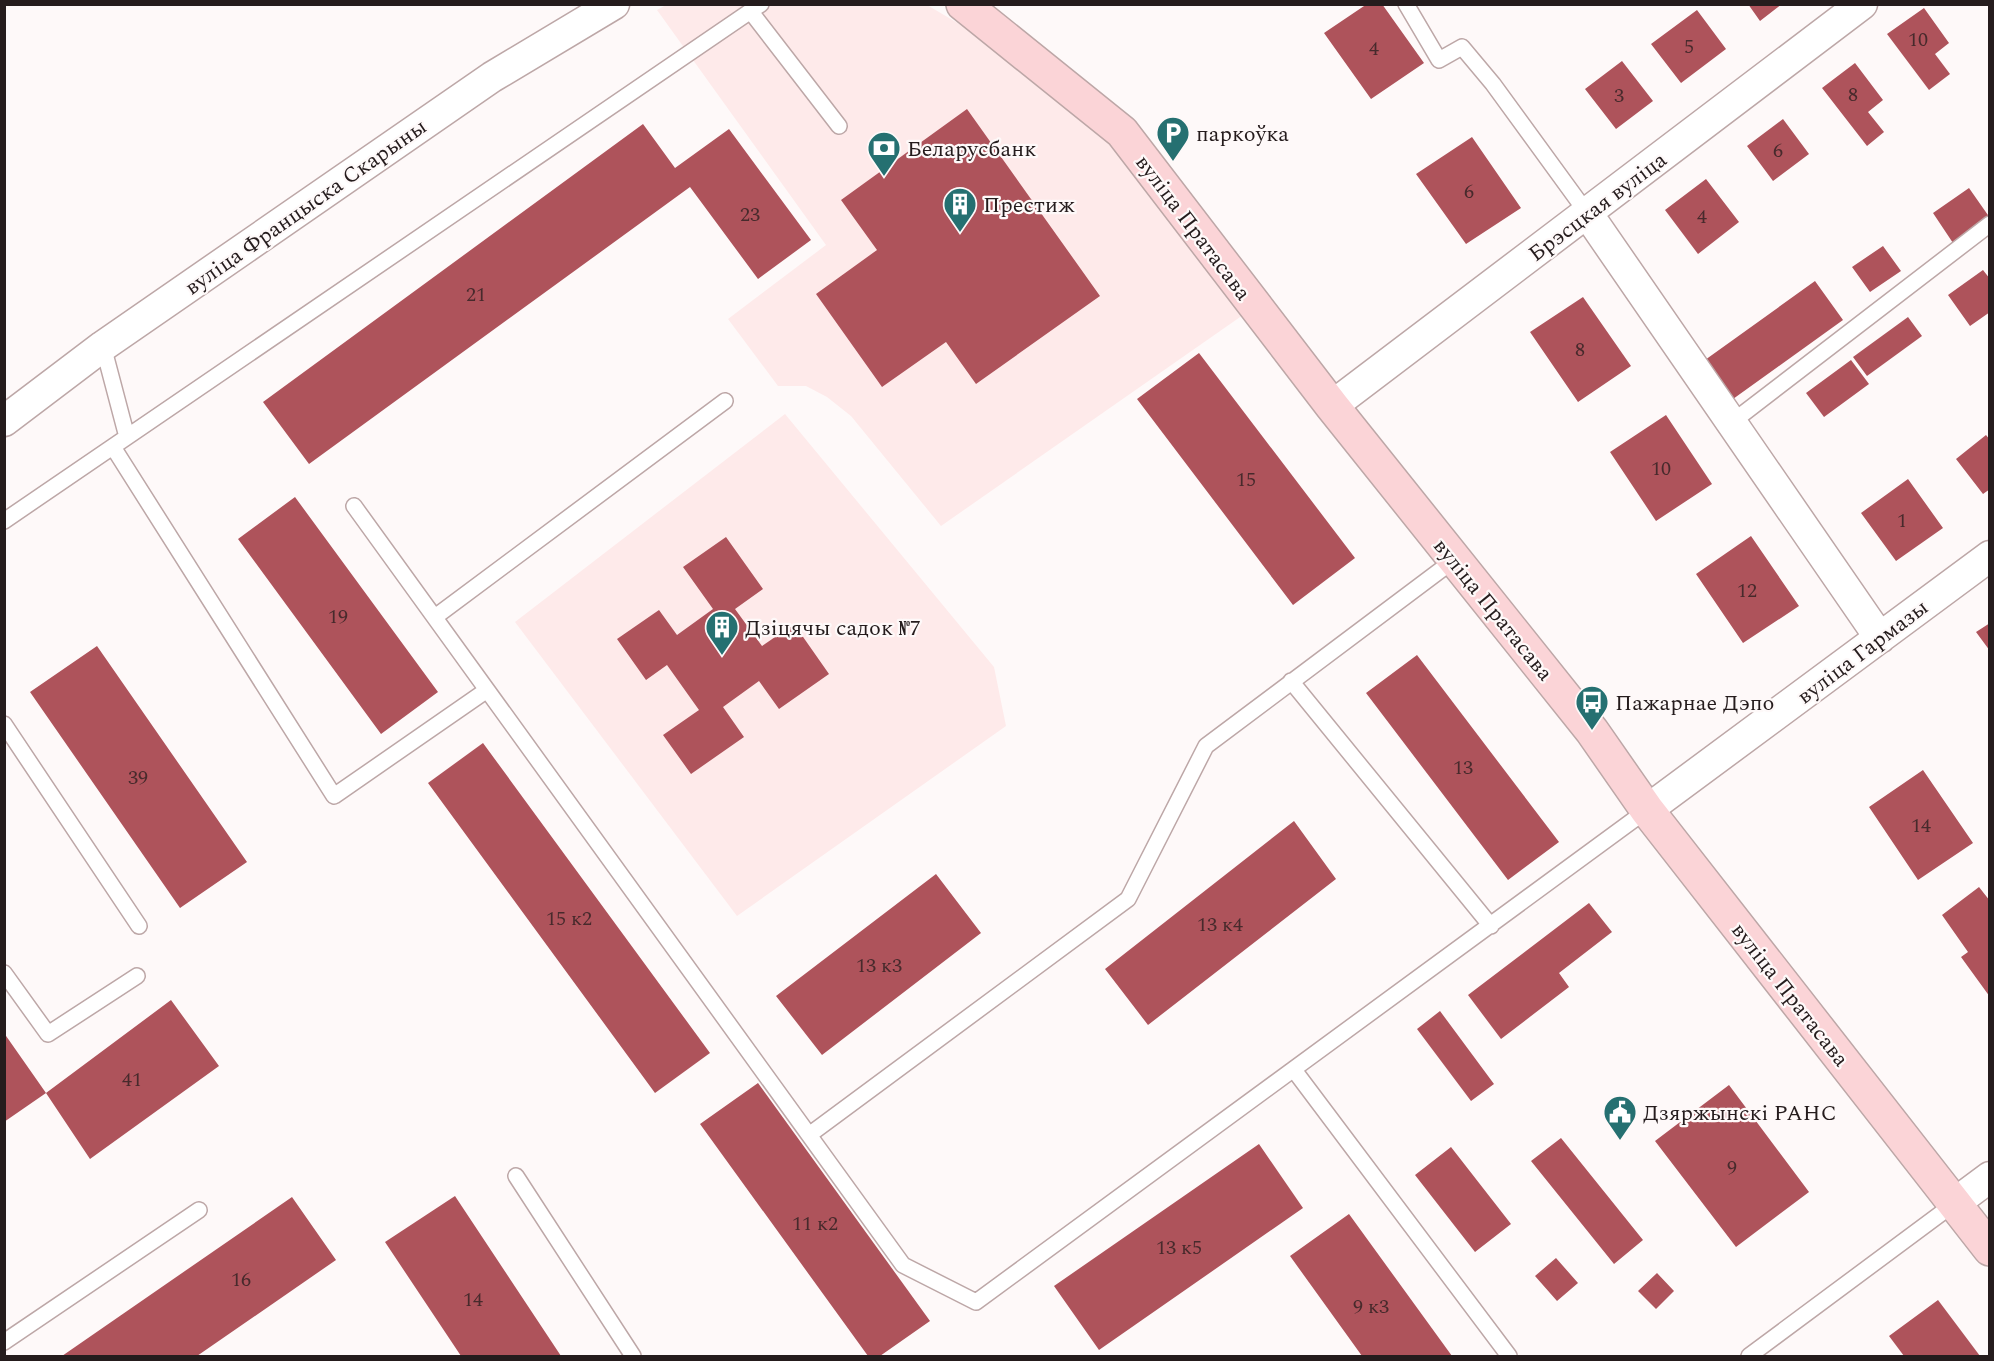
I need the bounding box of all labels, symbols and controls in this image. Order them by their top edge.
house number: 10 [1908,25,1928,55]
house number: 5 [1684,32,1694,62]
house number: 4 [1369,34,1379,64]
house number: 8 [1848,80,1858,110]
house number: 3 [1614,81,1624,111]
street label: вуліца Францыска Скарыны [178,111,434,304]
parking icon: паркоўка [1155,115,1191,162]
place label: паркоўка [1196,118,1289,151]
bank icon: Беларусбанк [866,130,902,177]
place label: Беларусбанк [907,133,1037,166]
house number: 6 [1773,136,1783,166]
street label: Брэсцкая вуліца [1522,144,1674,270]
street label: вуліца Пратасава [1127,148,1259,308]
house number: 6 [1464,177,1474,207]
building icon: Престиж [942,186,978,233]
place label: Престиж [983,189,1075,222]
house number: 23 [740,200,760,230]
house number: 4 [1697,202,1707,232]
house number: 21 [466,280,486,310]
house number: 8 [1575,335,1585,365]
house number: 10 [1651,454,1671,484]
house number: 15 [1236,465,1256,495]
house number: 1 [1897,506,1907,536]
street label: вуліца Пратасава [1425,531,1561,689]
house number: 12 [1737,576,1757,606]
street label: вуліца Гармазы [1790,592,1936,713]
house number: 19 [328,602,348,632]
building icon: Дзіцячы садок №7 [704,609,740,656]
place label: Дзіцячы садок №7 [745,612,921,645]
bus stop icon: Пажарнае Дэпо [1574,684,1610,731]
place label: Пажарнае Дэпо [1615,687,1775,720]
house number: 13 [1453,753,1473,783]
house number: 39 [128,763,148,793]
house number: 14 [1911,811,1931,841]
house number: 15 к2 [546,904,592,934]
house number: 13 к4 [1197,910,1243,940]
street label: вуліца Пратасава [1723,916,1857,1074]
house number: 13 к3 [856,951,902,981]
house number: 41 [122,1065,142,1095]
public building icon: Дзяржынскі РАНС [1602,1094,1638,1141]
place label: Дзяржынскі РАНС [1643,1097,1837,1130]
house number: 9 [1727,1153,1737,1183]
house number: 11 к2 [792,1209,838,1239]
house number: 13 к5 [1156,1233,1202,1263]
house number: 16 [231,1265,251,1295]
house number: 14 [463,1285,483,1315]
house number: 9 к3 [1353,1292,1389,1322]

